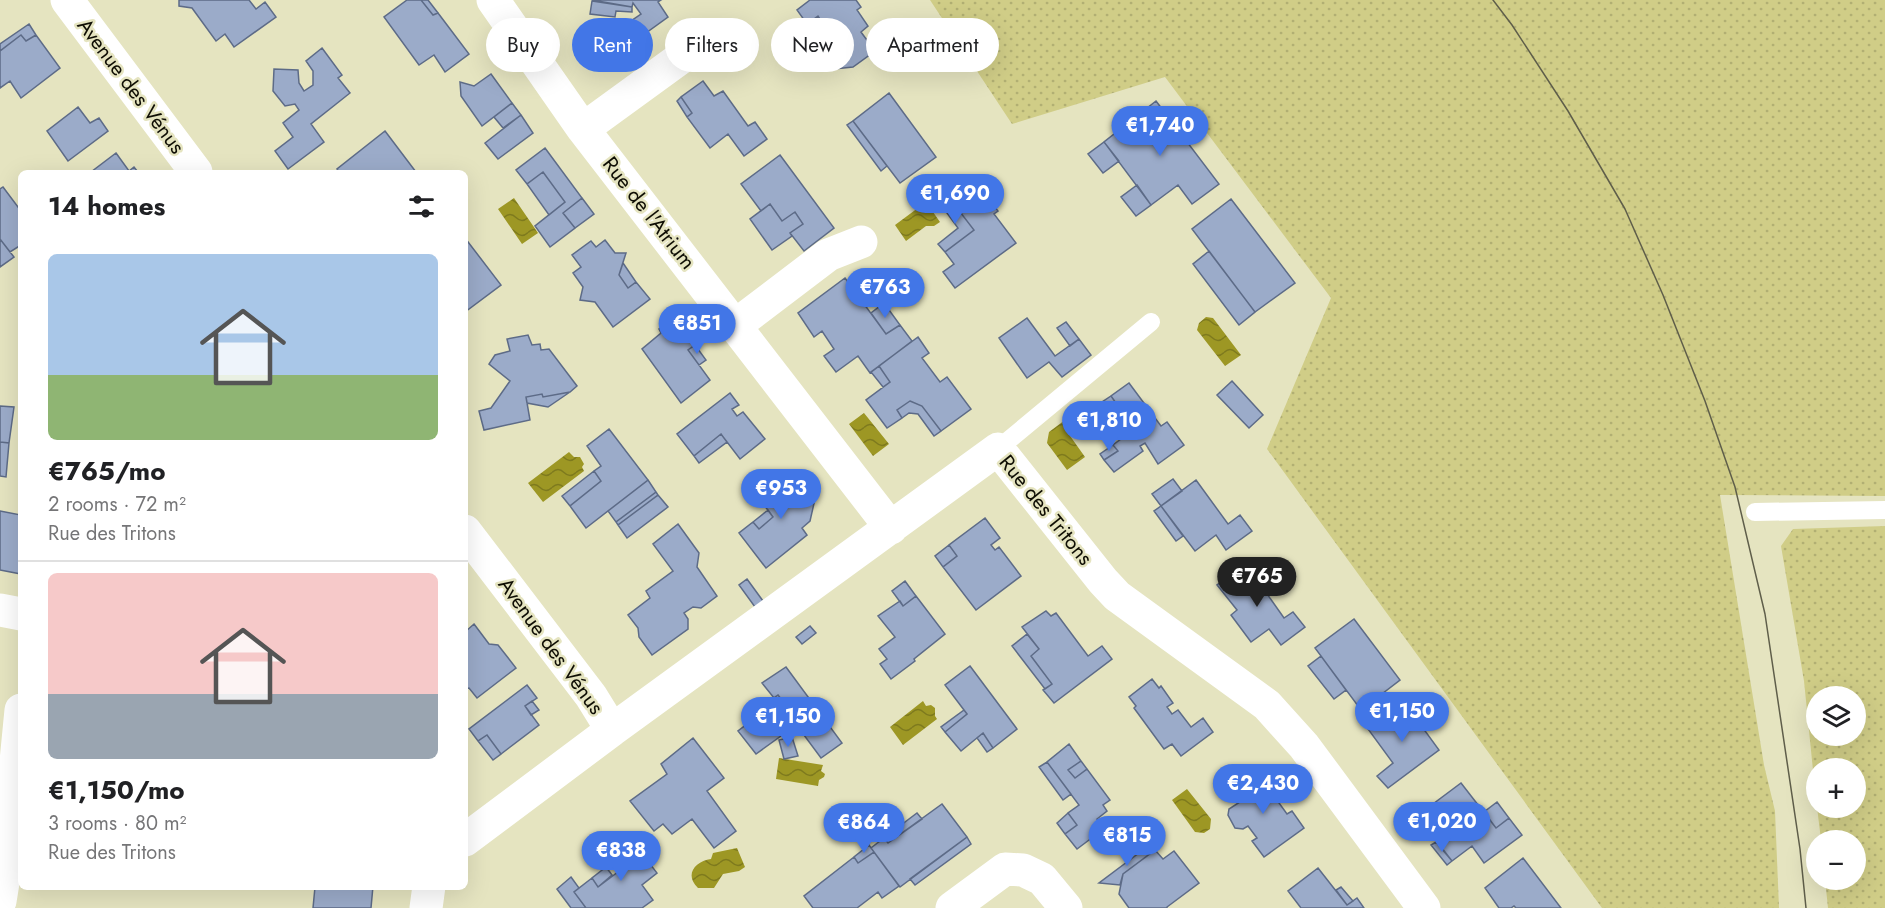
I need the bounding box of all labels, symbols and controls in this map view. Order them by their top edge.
street label: Avenue des Vénus [70,12,192,160]
chip: Buy [486,18,560,72]
chip: Rent [572,18,653,72]
chip: Filters [665,18,759,72]
chip: New [771,18,854,72]
chip: Apartment [866,18,999,72]
pin: €1,740 [1111,106,1209,157]
text: €1,740 [1125,111,1195,140]
street label: Rue de l'Atrium [595,150,703,276]
pin: €1,690 [906,174,1004,225]
text: €1,690 [920,179,990,208]
text: 14 homes [48,187,165,225]
icon: filters [405,190,438,223]
pin: €763 [849,268,921,319]
text: €763 [860,273,910,302]
icon: home [189,293,297,401]
pin: €851 [661,304,733,355]
text: €851 [673,309,721,338]
pin: €1,810 [1060,401,1158,452]
text: €1,810 [1076,406,1142,435]
street label: Rue des Tritons [992,448,1100,572]
text: €765/mo [48,452,166,490]
pin: €953 [745,469,817,520]
text: €953 [755,474,807,503]
text: 2 rooms · 72 m² [48,490,186,519]
text: Rue des Tritons [48,519,176,548]
pin: €765 [1221,557,1293,608]
text: €765 [1231,562,1283,591]
street label: Avenue des Vénus [491,571,611,721]
icon: home [189,612,297,720]
map controls [1806,686,1866,890]
button: layers [1806,686,1866,746]
pin: €1,150 [1353,692,1451,743]
pin: €1,150 [739,697,837,748]
text: €1,150 [1369,697,1435,726]
text: €1,150 [755,702,821,731]
button: + [1806,758,1866,818]
pin: €2,430 [1214,764,1312,815]
text: €2,430 [1227,769,1299,798]
text: €1,150/mo [48,771,185,809]
pin: €1,020 [1393,802,1491,853]
pin: €864 [828,803,900,854]
text: €1,020 [1407,807,1477,836]
text: €864 [838,808,890,837]
text: 3 rooms · 80 m² [48,809,186,838]
pin: €815 [1091,816,1163,867]
text: €815 [1103,821,1151,850]
button: − [1806,830,1866,890]
pin: €838 [585,831,657,882]
text: €838 [596,836,646,865]
text: Rue des Tritons [48,838,176,867]

